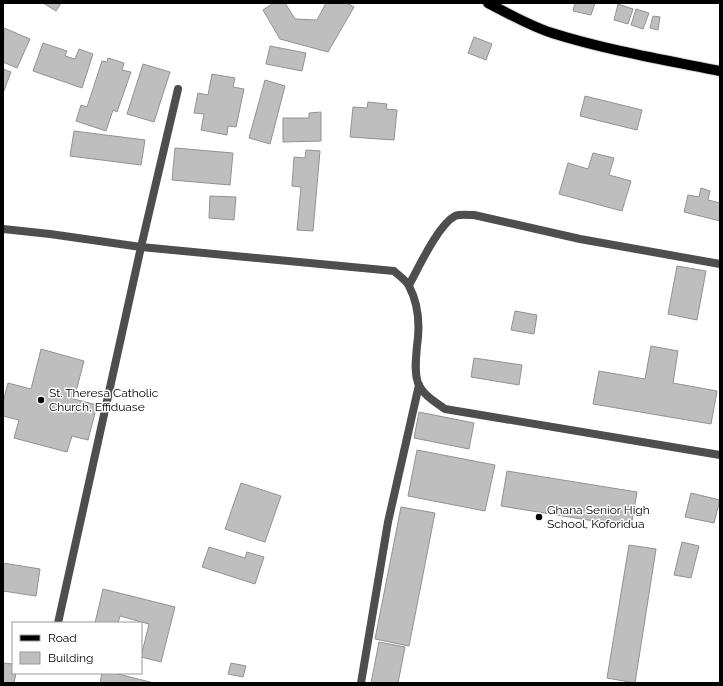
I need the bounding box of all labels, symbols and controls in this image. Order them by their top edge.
place label: St. Theresa Catholic Church, Effiduase [49,386,159,414]
marker: St. Theresa Catholic Church, Effiduase [36,395,46,405]
place label: Ghana Senior High School, Koforidua [547,503,650,531]
marker: Ghana Senior High School, Koforidua [534,512,544,522]
legend [12,622,142,674]
text: Road [48,631,77,645]
text: Building [48,651,94,665]

